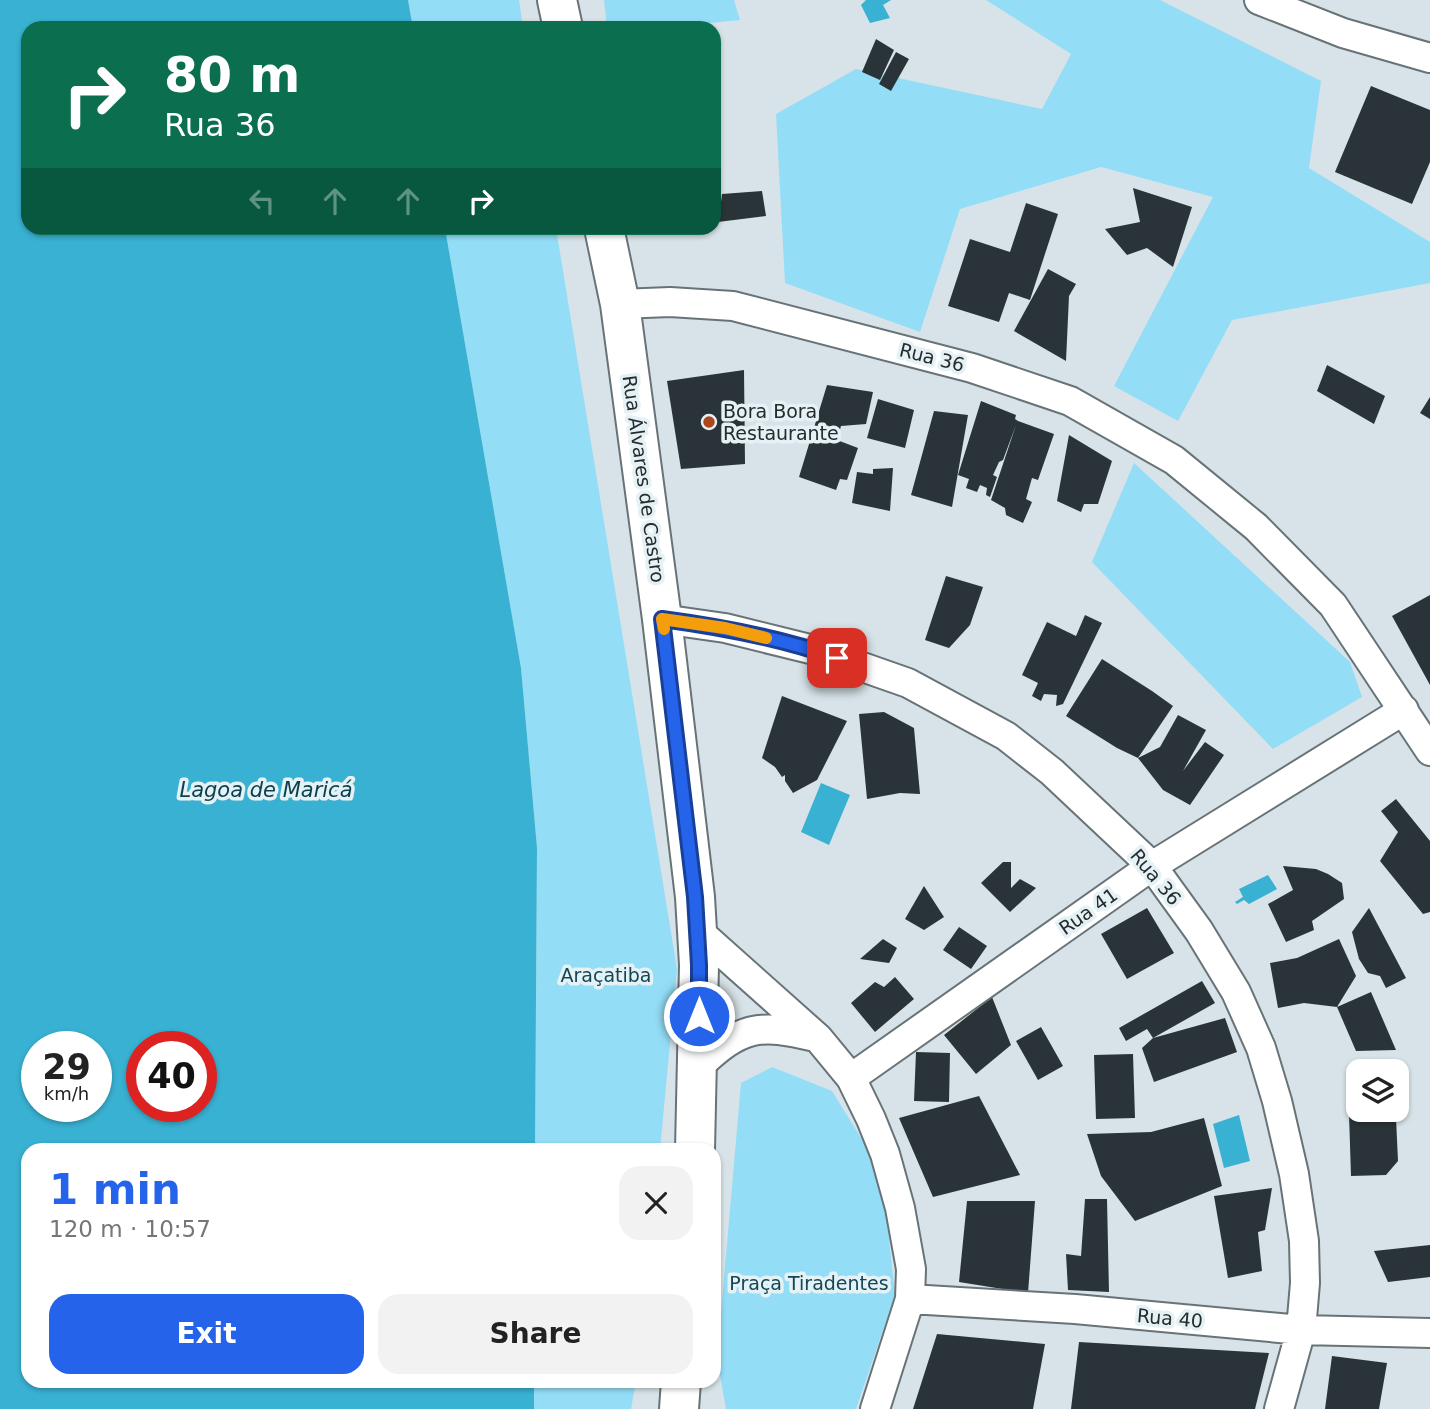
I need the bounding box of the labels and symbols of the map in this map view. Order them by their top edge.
street label: Rua 36 [897,338,967,376]
street label: Rua Álvares de Castro [619,374,669,584]
place label: Bora Bora Restaurante [723,400,839,444]
marker: Bora Bora Restaurante [701,414,717,430]
pin [807,628,867,688]
water label: Lagoa de Maricá [179,778,353,802]
street label: Rua 36 [1126,845,1186,909]
street label: Rua 41 [1055,883,1121,939]
park label: Araçatiba [561,964,651,986]
position arrow [662,979,736,1053]
speed limit sign: 40 [126,1031,217,1122]
park label: Praça Tiradentes [729,1272,889,1294]
street label: Rua 40 [1136,1304,1204,1332]

